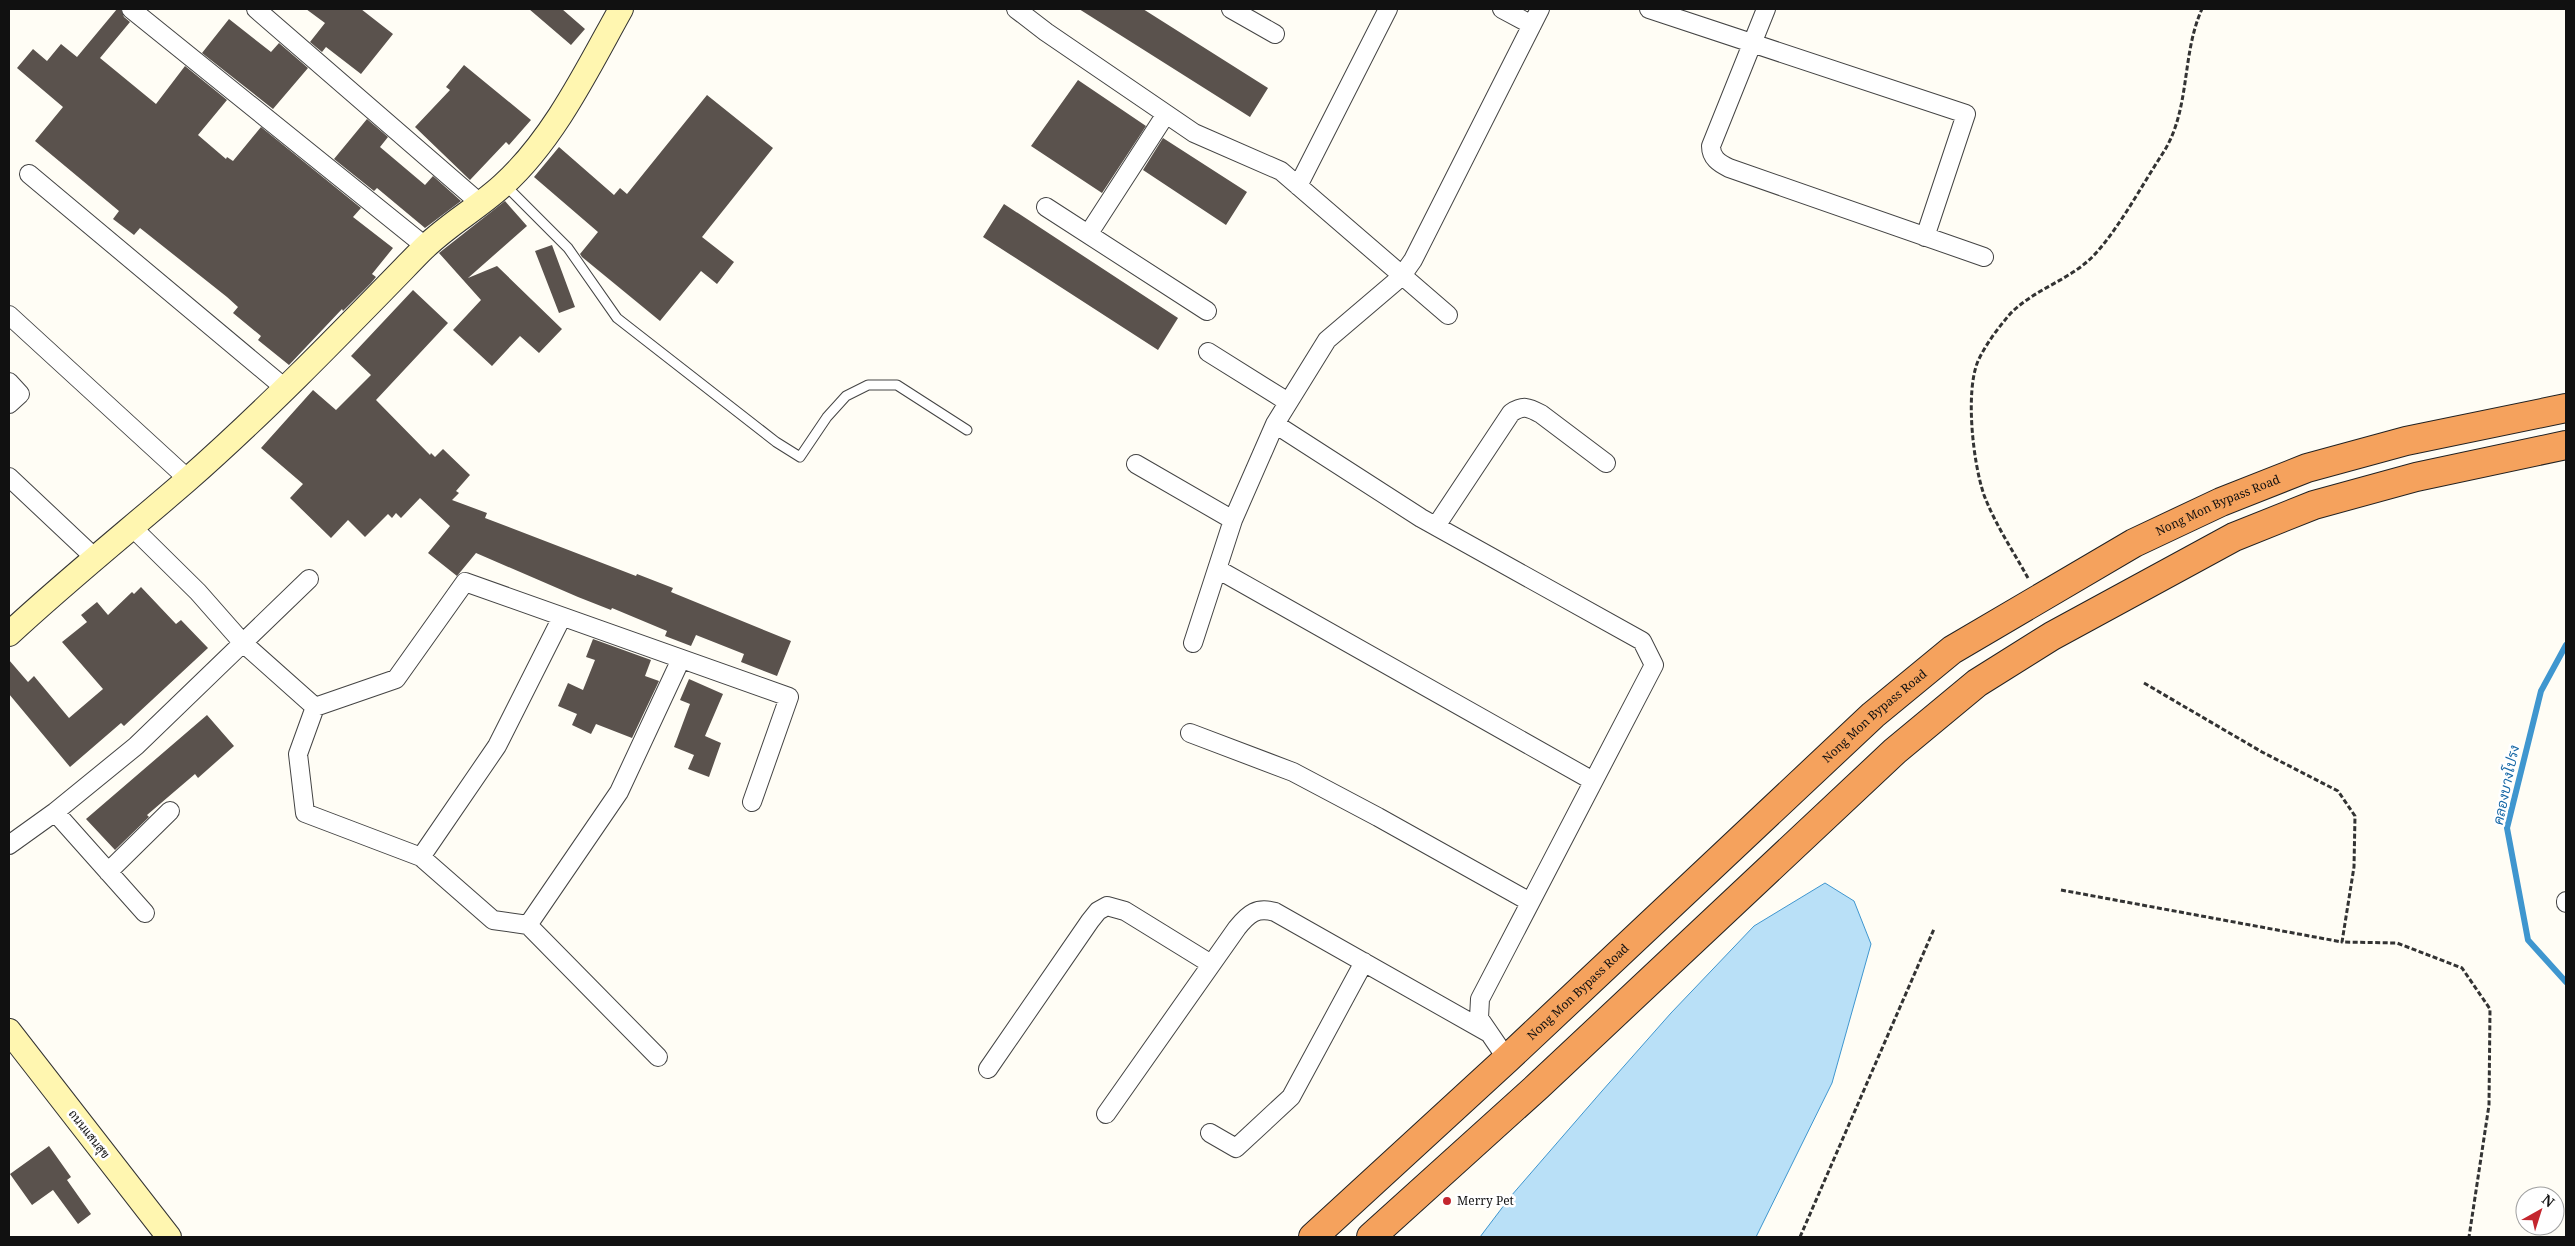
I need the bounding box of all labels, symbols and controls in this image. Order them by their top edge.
street label: Nong Mon Bypass Road [2153,470,2283,540]
street label: Nong Mon Bypass Road [1818,665,1931,766]
water label: คลองบางโปรง [2488,743,2523,826]
street label: Nong Mon Bypass Road [1523,939,1633,1044]
street label: ถนนแสนสุข [64,1106,114,1162]
north arrow [2515,1186,2565,1236]
text: N [2538,1190,2559,1211]
place label: Merry Pet [1457,1192,1514,1209]
marker: Merry Pet [1441,1195,1453,1207]

